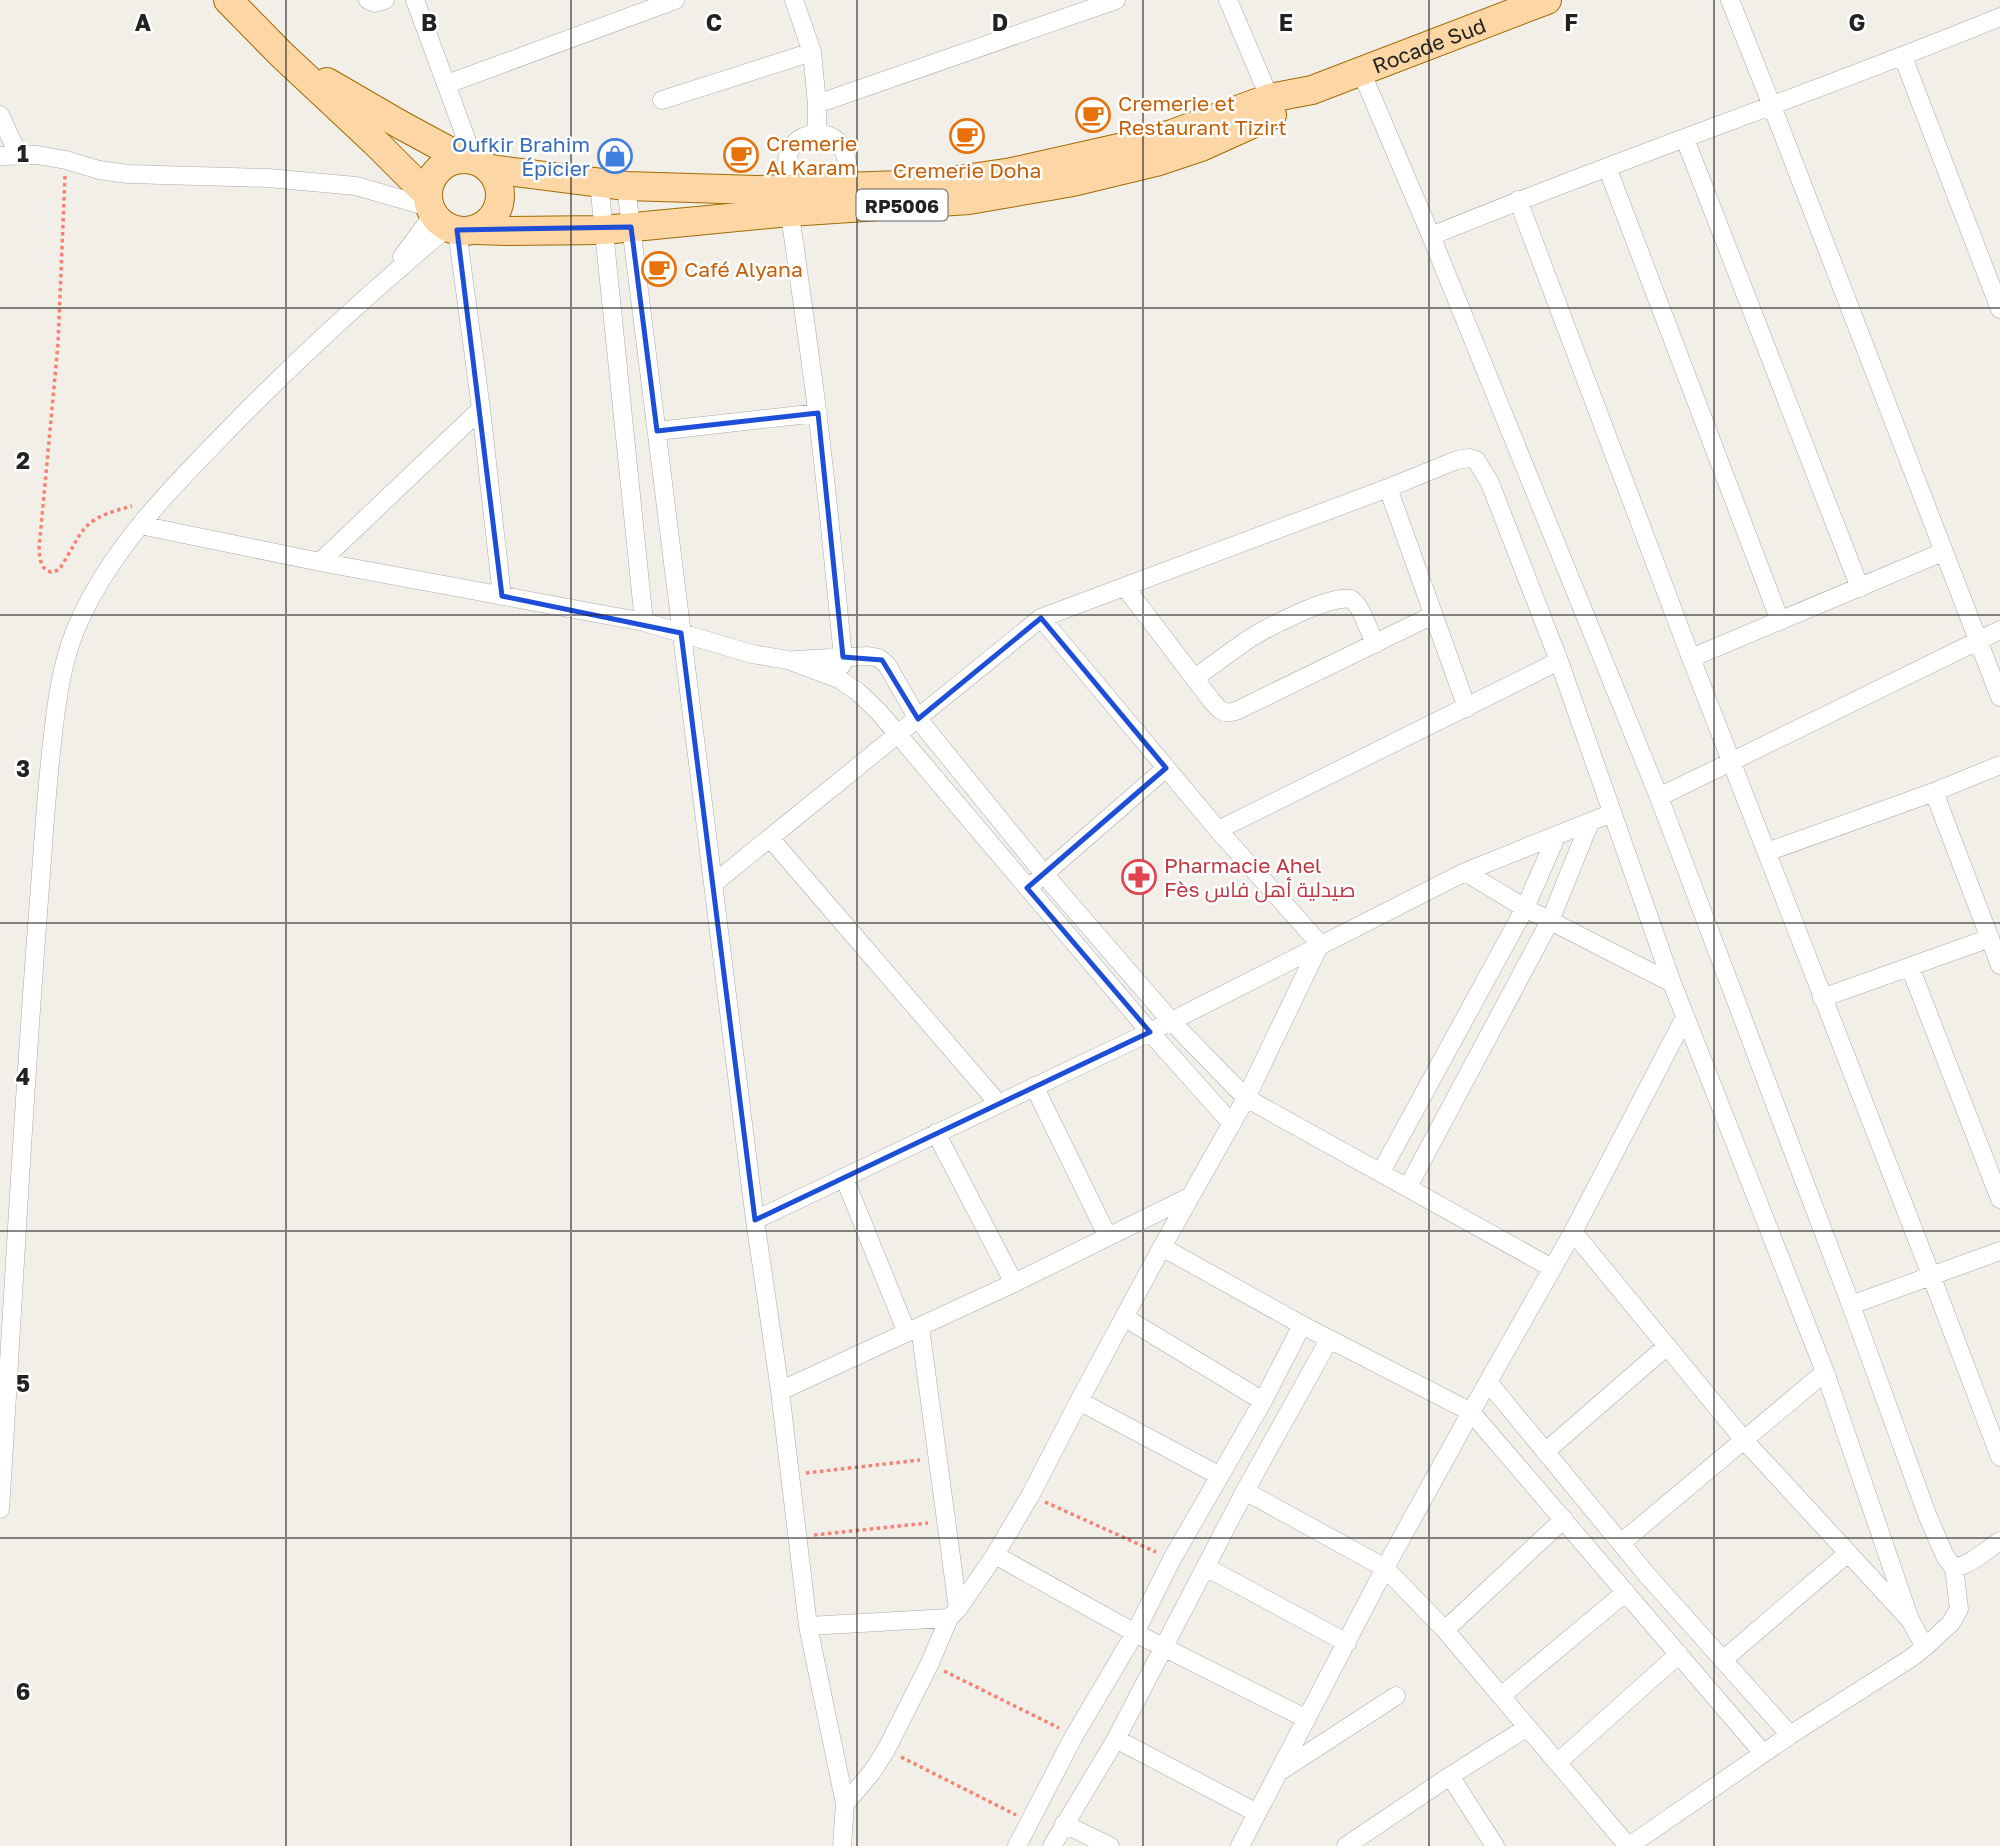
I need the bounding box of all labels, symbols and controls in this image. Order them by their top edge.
text: A [135,8,152,36]
text: B [421,8,437,36]
text: C [706,8,722,36]
text: D [992,8,1008,36]
text: E [1279,8,1293,36]
text: F [1564,8,1578,36]
text: G [1849,8,1865,36]
street label: Rocade Sud [1369,12,1489,79]
place label: Cremerie et Restaurant Tizirt [1118,90,1287,140]
cafe icon: Cremerie et Restaurant Tizirt [1074,96,1112,134]
cafe icon: Cremerie Doha [948,117,986,155]
place label: Cremerie Al Karam [766,130,857,180]
place label: Oufkir Brahim Épicier [452,131,590,181]
cafe icon: Cremerie Al Karam [722,136,760,174]
shop icon: Oufkir Brahim Épicier [596,137,634,175]
text: 1 [17,139,29,167]
place label: Cremerie Doha [893,157,1041,183]
road number: RP5006 [856,190,948,220]
cafe icon: Café Alyana [640,250,678,288]
place label: Café Alyana [684,256,803,282]
text: 2 [16,446,30,474]
text: 3 [16,754,30,782]
place label: Pharmacie Ahel Fès صيدلية أهل فاس [1164,852,1356,903]
pharmacy icon: Pharmacie Ahel Fès صيدلية أهل فاس [1120,858,1158,896]
text: 4 [16,1062,30,1090]
text: 5 [16,1369,30,1397]
text: 6 [16,1677,30,1705]

